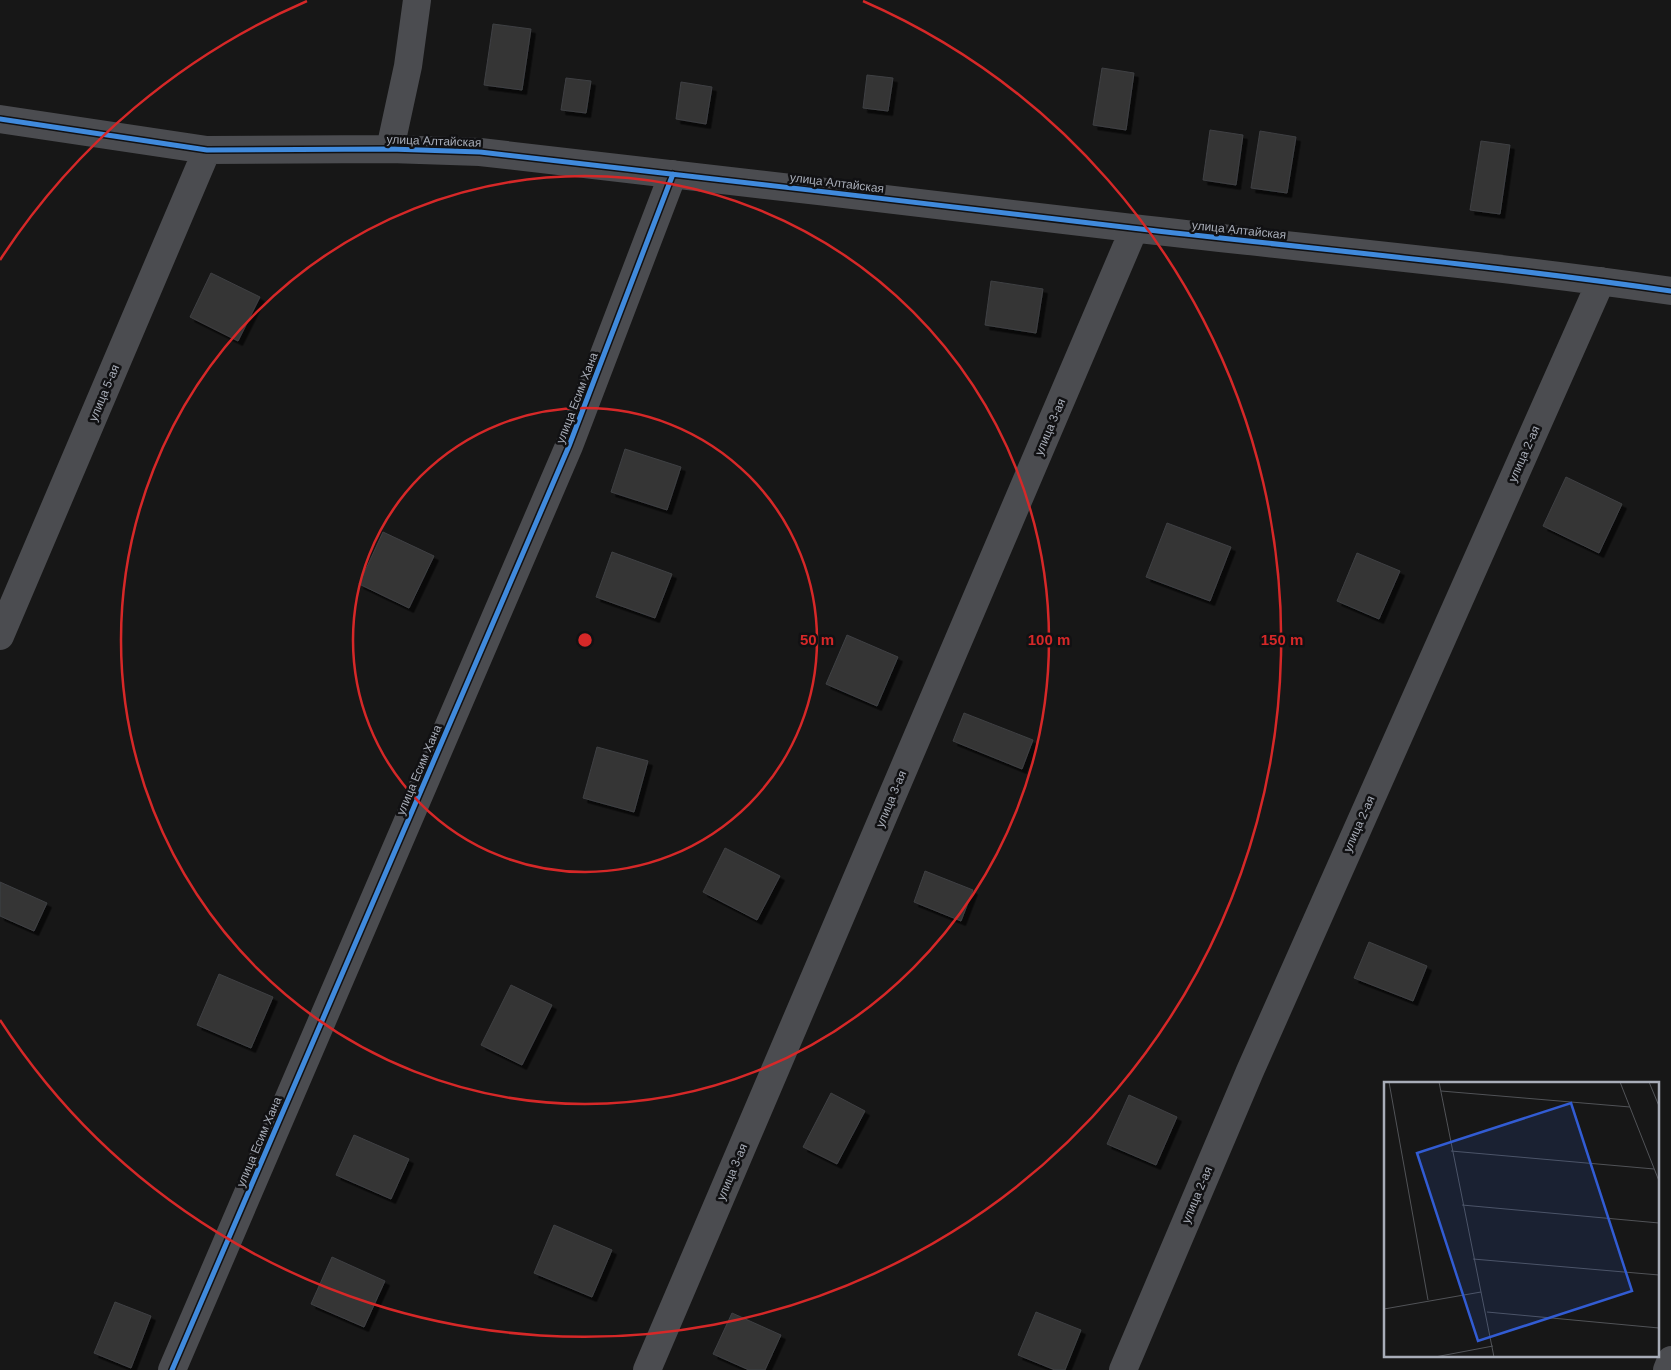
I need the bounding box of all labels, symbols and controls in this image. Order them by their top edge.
street label: улица Алтайская [386,132,482,150]
street label: улица Алтайская [789,170,885,196]
street label: улица Алтайская [1191,218,1287,242]
street label: улица Есим Хана [553,350,601,446]
street label: улица 5-ая [86,363,122,423]
street label: улица 3-ая [1032,397,1068,457]
street label: улица 2-ая [1505,424,1543,484]
centre of rings [576,631,594,649]
text: 50 m [800,631,834,648]
text: 100 m [1028,631,1070,648]
text: 150 m [1261,631,1303,648]
street label: улица Есим Хана [394,723,444,817]
street label: улица 3-ая [873,769,909,829]
street label: улица 2-ая [1340,794,1378,854]
inset map [1384,1082,1658,1358]
street label: улица Есим Хана [234,1095,284,1189]
street label: улица 3-ая [714,1142,750,1202]
street label: улица 2-ая [1179,1165,1215,1225]

